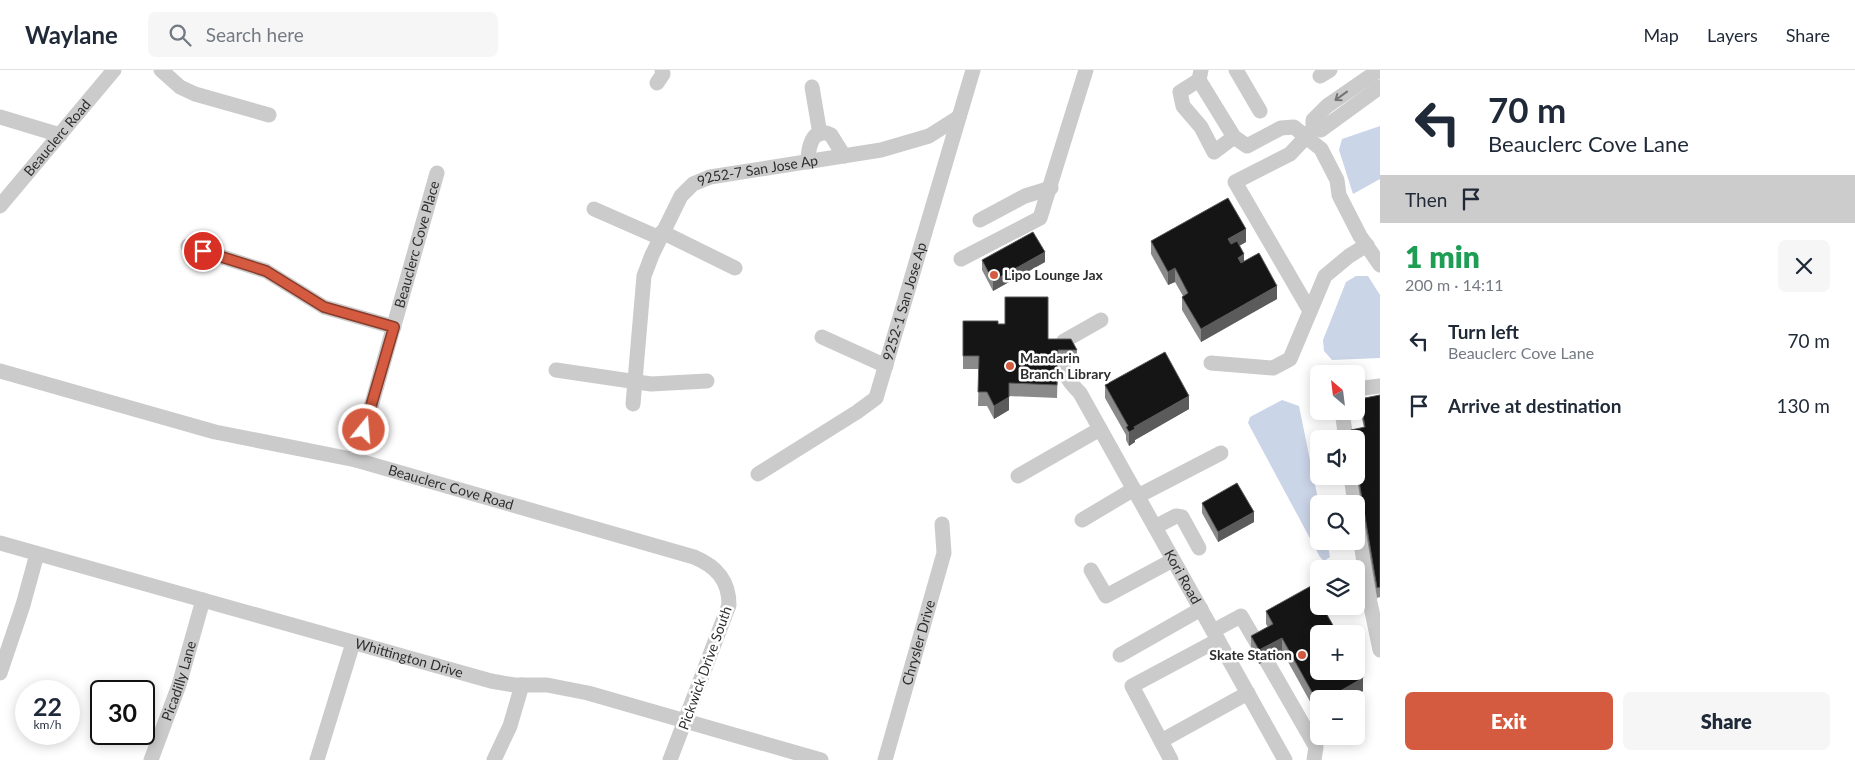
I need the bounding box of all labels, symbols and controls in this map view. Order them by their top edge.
search box [148,12,498,57]
text: Waylane [25,20,118,49]
icon: search [166,21,194,49]
text: Search here [206,23,304,46]
text: Map [1643,24,1679,46]
text: Layers [1707,24,1758,46]
text: Share [1786,24,1830,46]
text: 70 m [1488,88,1566,130]
icon: left [1405,90,1470,155]
one-way arrow [1334,91,1348,101]
street label: Beauclerc Road [20,96,94,179]
text: Beauclerc Cove Lane [1488,130,1689,157]
street label: 9252-7 San Jose Ap [694,151,819,189]
street label: Beauclerc Cove Place [390,179,442,310]
icon: arrive [1457,185,1485,213]
text: Then [1405,188,1447,211]
pin [182,230,224,272]
icon: arrive [189,237,217,265]
text: 1 min [1405,238,1480,274]
street label: 9252-1 San Jose Ap [879,240,930,363]
button: close [1778,240,1830,292]
place label: Lipo Lounge Jax [1004,266,1104,283]
marker: Lipo Lounge Jax [988,269,1000,281]
text: 200 m · 14:11 [1405,275,1504,294]
text: Turn left [1448,320,1519,343]
icon: left [1405,327,1433,355]
text: 70 m [1787,329,1830,352]
text: Beauclerc Cove Lane [1448,343,1594,362]
place label: Mandarin Branch Library [1020,349,1111,382]
marker: Mandarin Branch Library [1004,360,1016,372]
north arrow [1310,365,1365,420]
map controls [1310,365,1365,745]
icon: arrive [1405,392,1433,420]
text: Arrive at destination [1448,394,1621,417]
text: 130 m [1776,394,1830,417]
position arrow [337,403,389,455]
button: sound [1310,430,1365,485]
street label: Beauclerc Cove Road [386,461,516,513]
button: search [1310,495,1365,550]
street label: Kori Road [1161,546,1205,607]
button: layers [1310,560,1365,615]
street label: Chrysler Drive [898,598,938,687]
street label: Pickwick Drive South [674,604,735,732]
button: + [1310,625,1365,680]
street label: Whittington Drive [353,634,465,681]
street label: Picadilly Lane [157,639,199,723]
place label: Skate Station [1209,646,1292,663]
marker: Skate Station [1296,649,1308,661]
speed limit sign: 30 [90,680,155,745]
button: − [1310,690,1365,745]
text: 22 [33,691,62,721]
button: Exit [1405,692,1613,750]
button: Share [1623,692,1830,750]
text: km/h [33,717,62,732]

